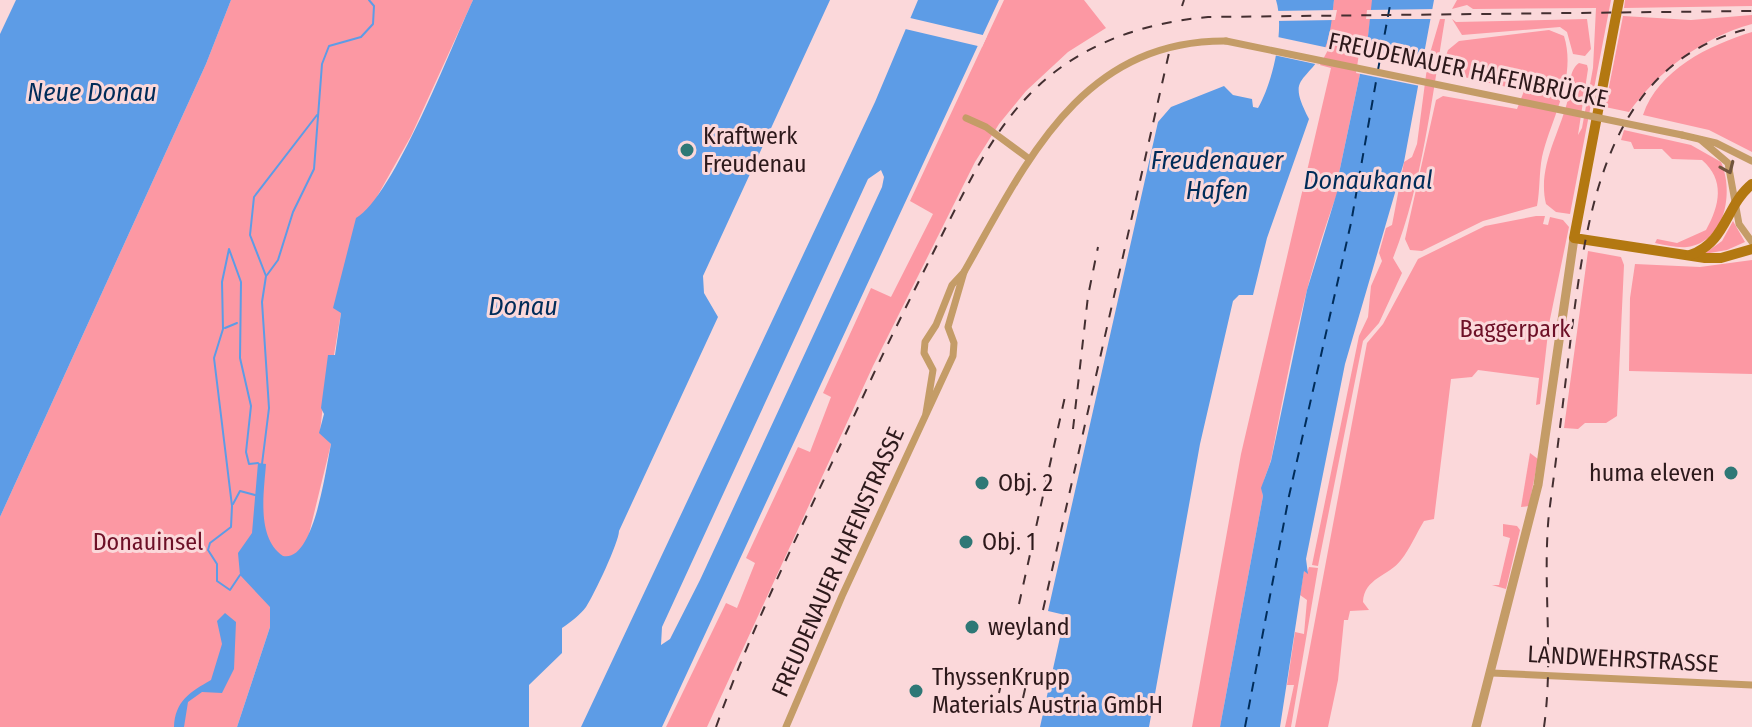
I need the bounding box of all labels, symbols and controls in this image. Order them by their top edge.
street label: FREUDENAUER HAFENBRÜCKE [1326,27,1610,113]
water label: Neue Donau [27,77,157,108]
place label: Kraftwerk Freudenau [703,122,806,178]
marker: Kraftwerk Freudenau [678,141,696,159]
water label: Freudenauer Hafen [1151,145,1284,206]
one-way arrow [1718,160,1734,175]
water label: Donaukanal [1303,165,1433,196]
water label: Donau [488,291,558,322]
park label: Baggerpark [1460,315,1571,343]
street label: FREUDENAUER HAFENSTRASSE [766,423,910,701]
place label: huma eleven [1589,459,1715,487]
marker: huma eleven [1722,464,1740,482]
place label: Obj. 2 [998,469,1053,497]
marker: Obj. 2 [973,474,991,492]
park label: Donauinsel [93,528,203,556]
place label: Obj. 1 [982,528,1036,556]
marker: Obj. 1 [957,533,975,551]
place label: weyland [988,613,1070,641]
marker: weyland [963,618,981,636]
street label: LANDWEHRSTRASSE [1527,640,1719,678]
place label: ThyssenKrupp Materials Austria GmbH [932,663,1163,719]
marker: ThyssenKrupp Materials Austria GmbH [907,682,925,700]

